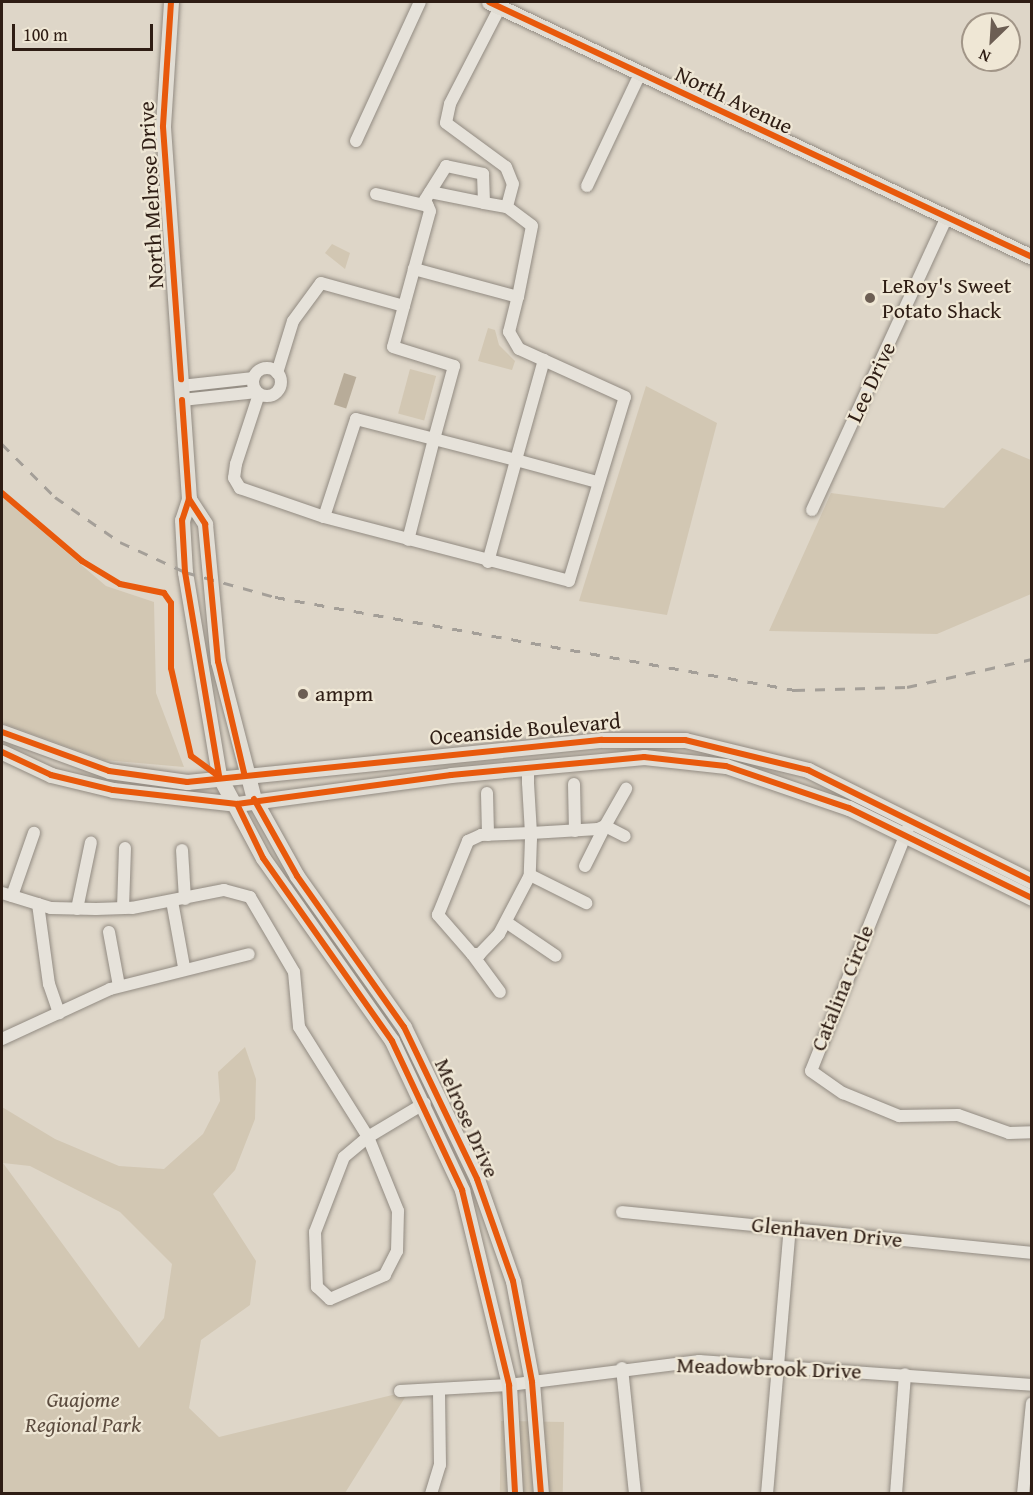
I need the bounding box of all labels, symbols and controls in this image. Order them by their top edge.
scale bar [15,12,156,50]
north arrow [961,12,1021,72]
text: 100 m [23,21,68,48]
text: N [974,43,994,70]
street label: North Avenue [671,60,797,140]
street label: North Melrose Drive [133,101,169,289]
place label: LeRoy's Sweet Potato Shack [882,272,1011,324]
marker: LeRoy's Sweet Potato Shack [863,291,877,305]
street label: Lee Drive [841,338,901,426]
place label: ampm [315,681,373,707]
marker: ampm [296,687,310,701]
street label: Oceanside Boulevard [428,707,622,751]
street label: Catalina Circle [805,921,879,1055]
street label: Melrose Drive [429,1054,505,1182]
street label: Glenhaven Drive [750,1211,904,1253]
street label: Meadowbrook Drive [676,1352,862,1384]
park label: Guajome Regional Park [25,1386,141,1438]

